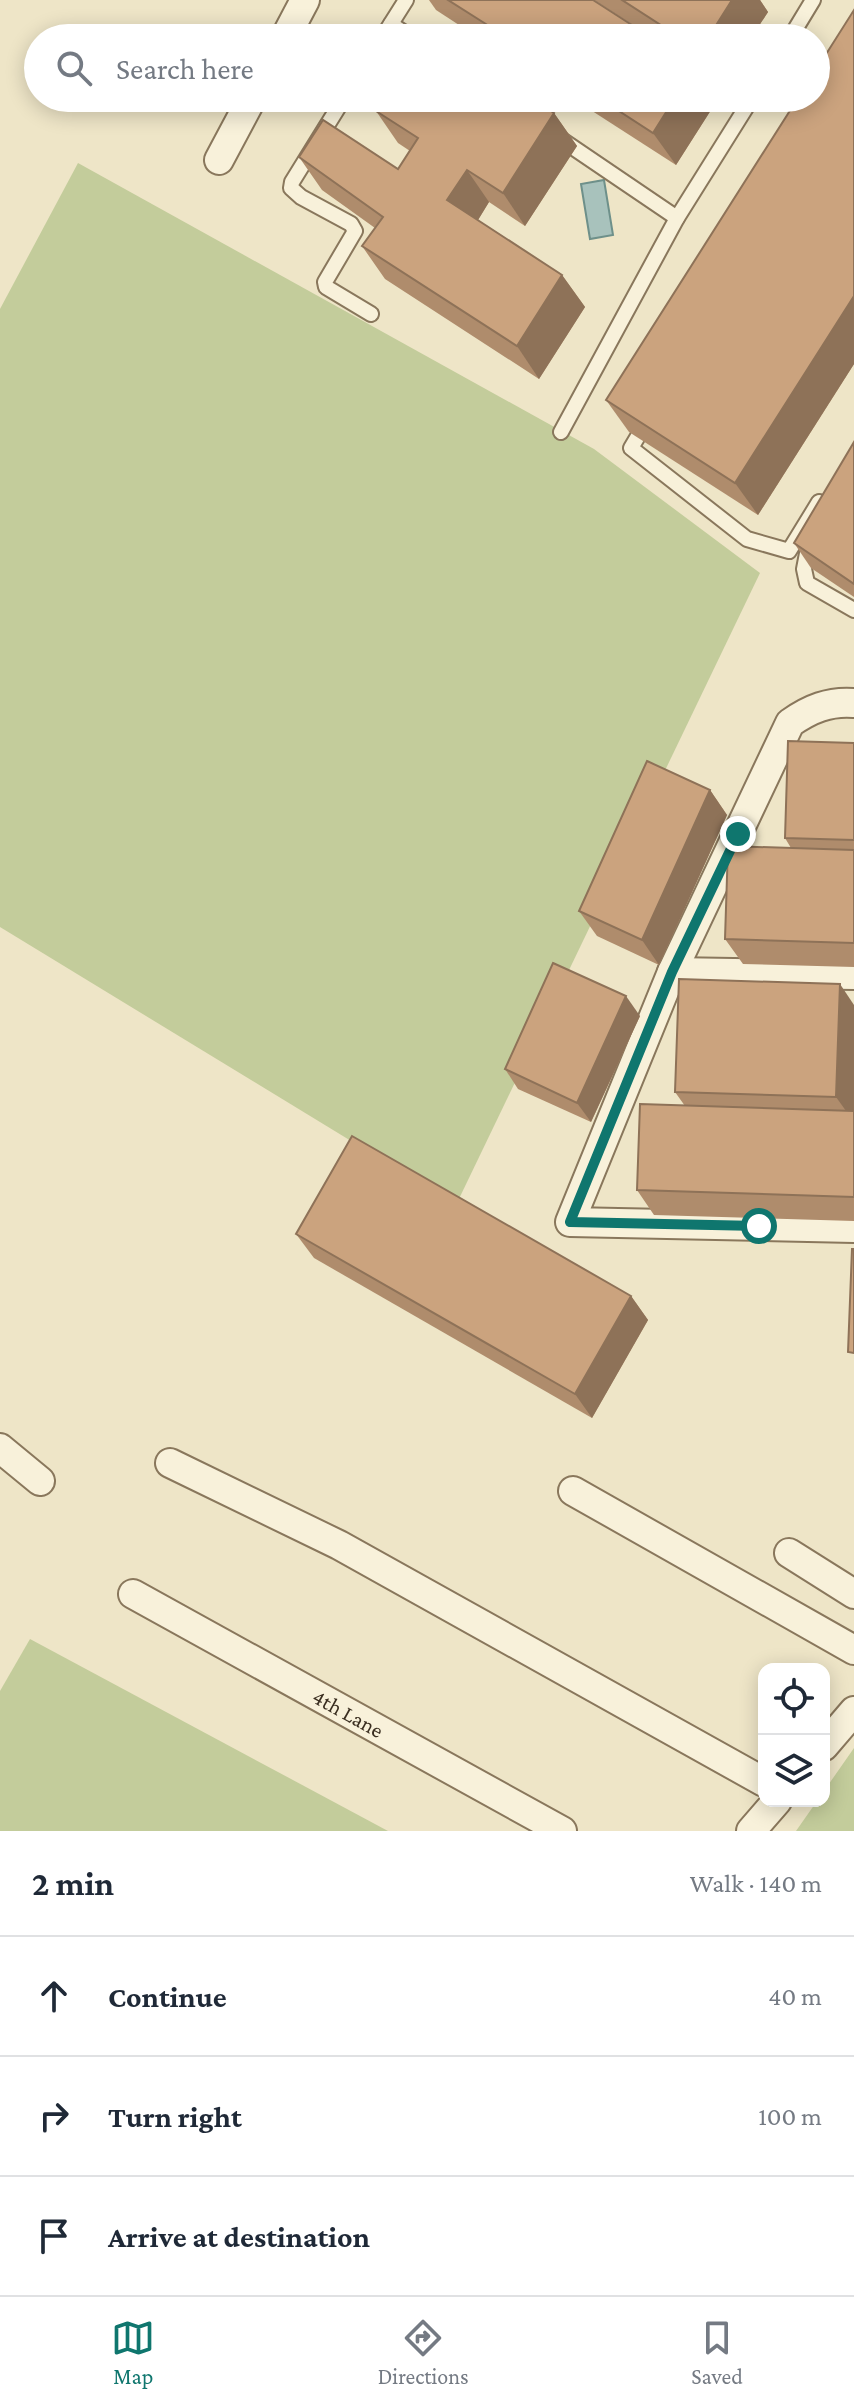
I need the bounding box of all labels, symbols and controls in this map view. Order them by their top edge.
search box [24,24,830,112]
icon: search [52,46,96,90]
text: Search here [116,52,254,85]
route end [720,816,756,852]
route start [741,1208,777,1244]
map controls [758,1663,830,1807]
button: locate [758,1663,830,1735]
street label: 4th Lane [309,1683,388,1743]
button: layers [758,1735,830,1807]
text: 2 min [32,1865,114,1902]
text: Walk · 140 m [690,1869,822,1898]
icon: ahead [32,1974,76,2018]
text: Continue [108,1980,227,2013]
text: 40 m [768,1982,822,2011]
icon: right [32,2094,76,2138]
text: Turn right [108,2100,242,2133]
text: 100 m [758,2102,822,2131]
icon: arrive [32,2214,76,2258]
text: Arrive at destination [108,2220,370,2253]
tab: Map [111,2316,155,2389]
tab: Directions [378,2316,469,2389]
tab: Saved [691,2316,743,2389]

